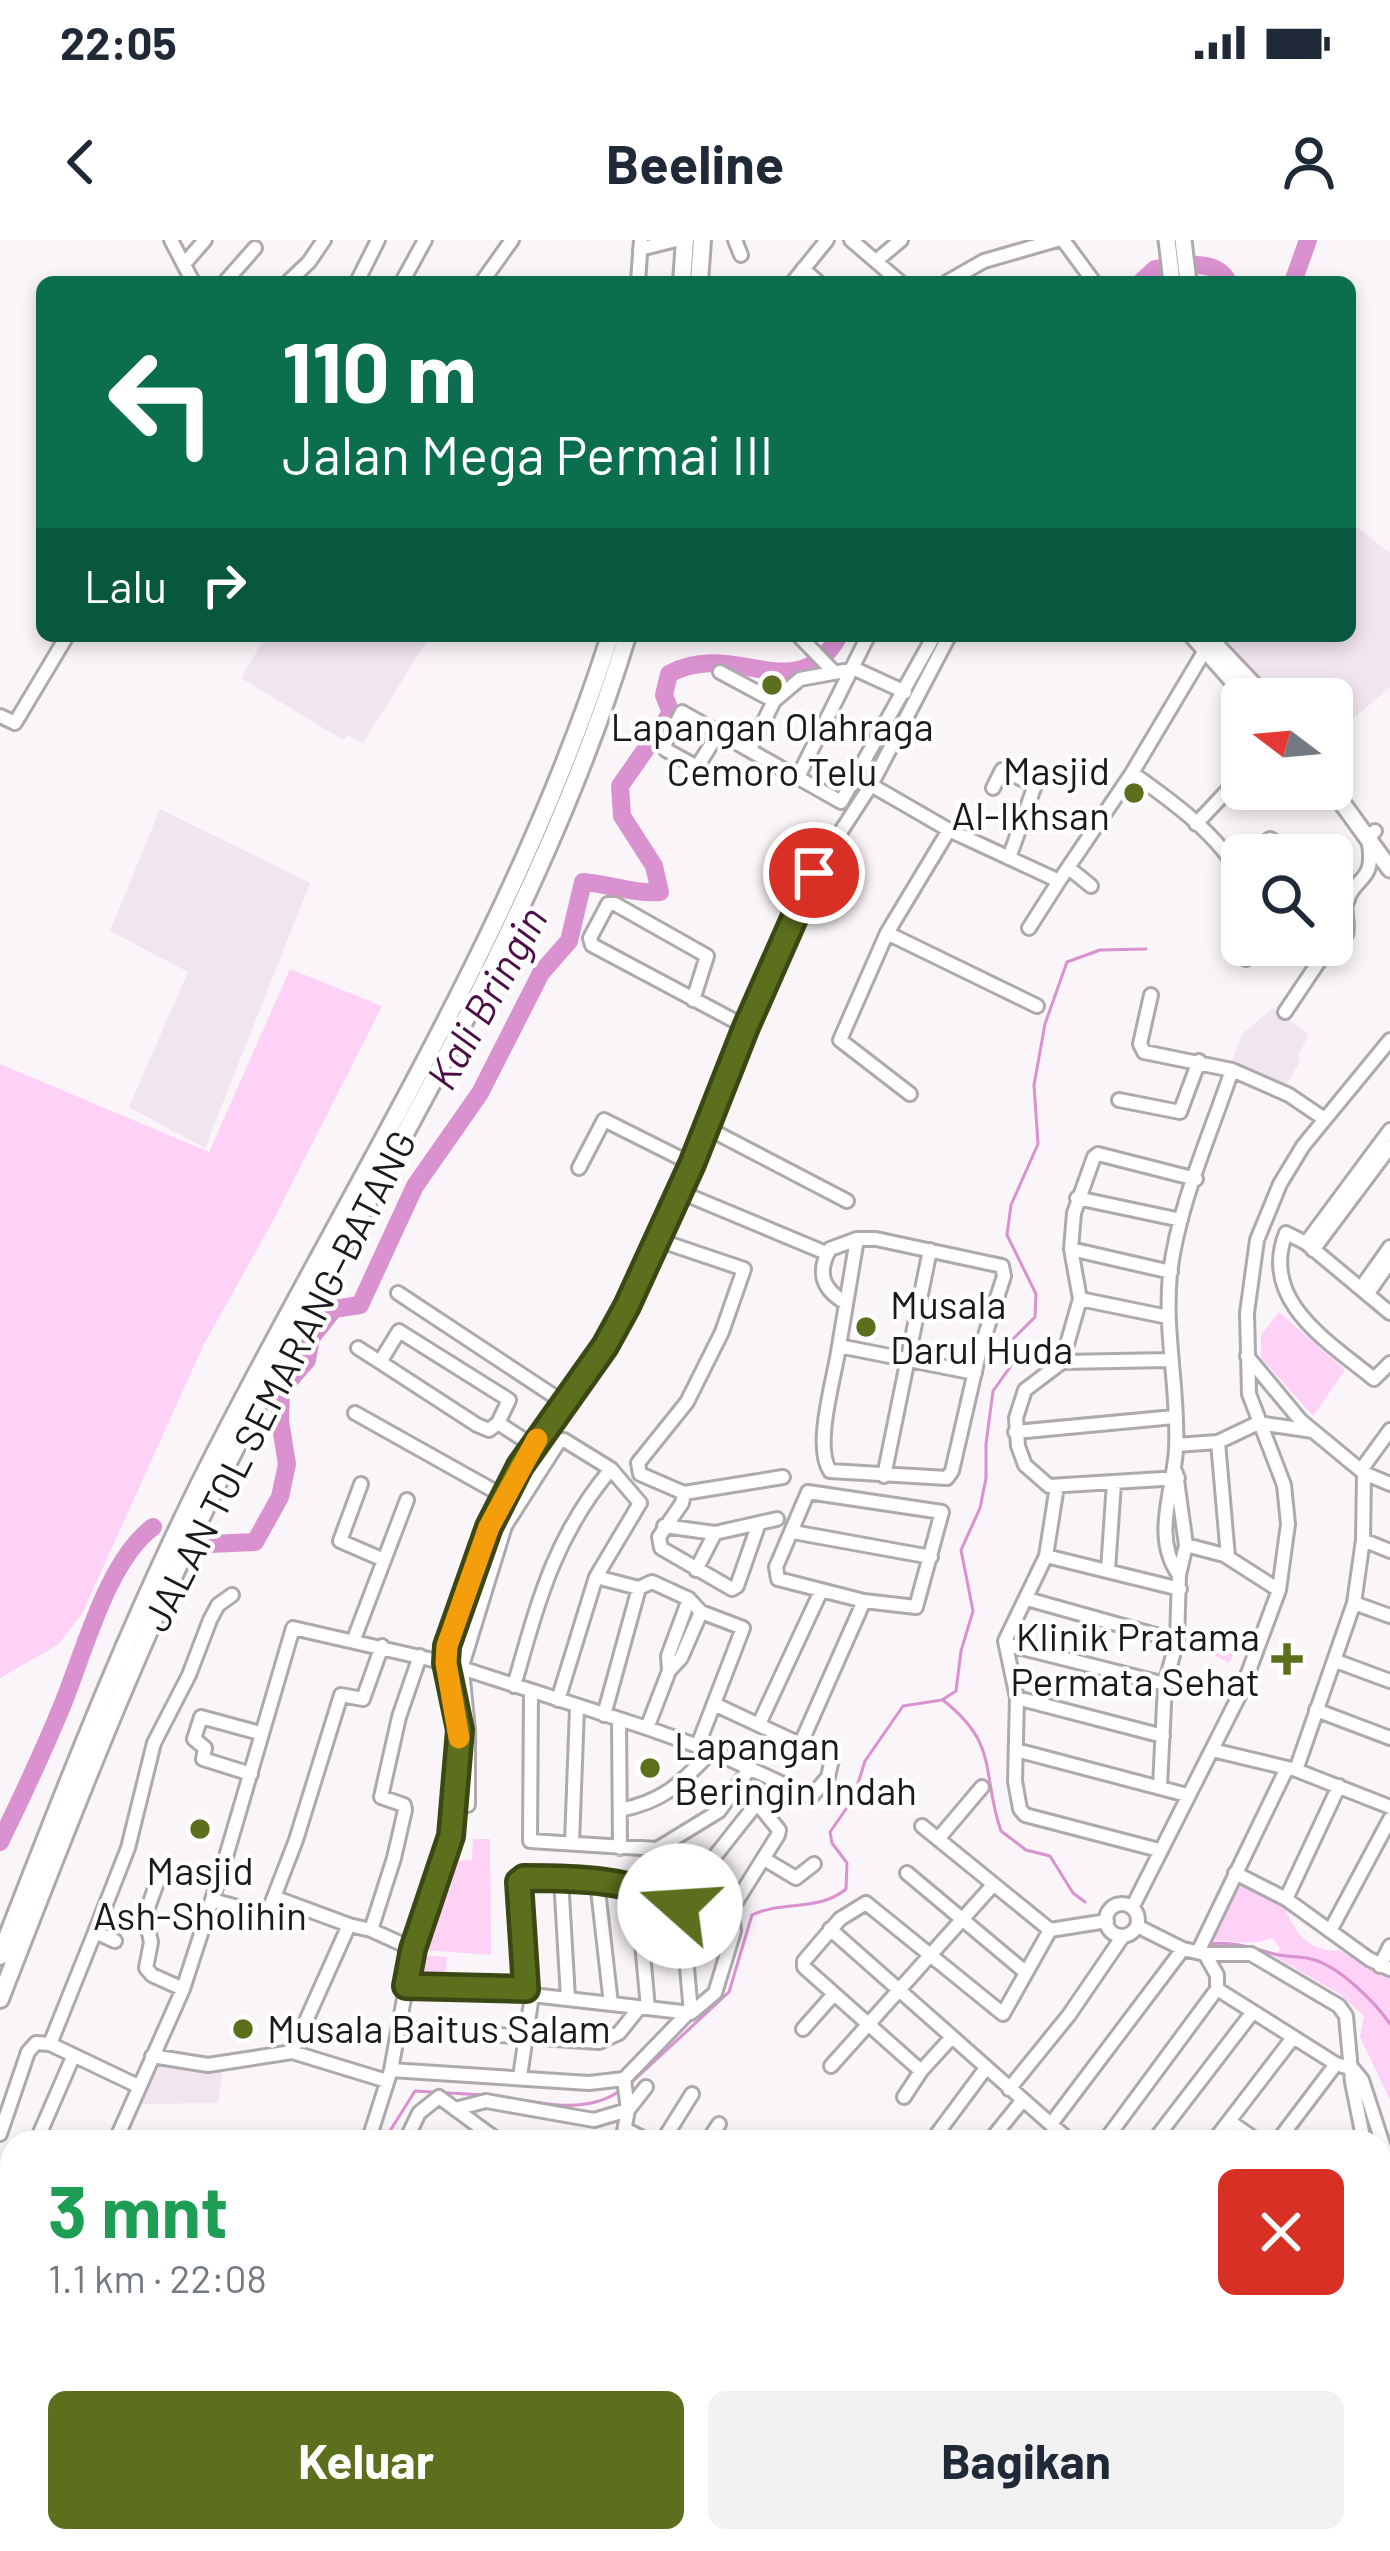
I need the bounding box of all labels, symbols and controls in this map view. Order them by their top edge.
text: 22:05 [60,15,177,69]
icon: back [48,129,114,195]
icon: person [1276,129,1342,195]
text: Beeline [606,130,784,195]
text: 110 m [282,319,477,420]
icon: left [84,324,240,480]
text: Jalan Mega Permai III [282,421,774,486]
icon: right [191,552,257,618]
text: Lalu [84,558,167,612]
marker: Lapangan Olahraga Cemoro Telu [759,672,785,698]
north arrow [1221,678,1353,810]
map controls [1221,678,1353,966]
place label: Lapangan Olahraga Cemoro Telu [610,702,934,794]
place label: Masjid Al-Ikhsan [952,746,1110,838]
marker: Masjid Al-Ikhsan [1121,780,1147,806]
pin [763,822,865,924]
button: search [1221,834,1353,966]
icon: arrive [781,840,847,906]
water label: Kali Bringin [415,897,557,1098]
street label: JALAN TOL SEMARANG–BATANG [131,1122,425,1638]
place label: Musala Darul Huda [890,1280,1073,1372]
marker: Musala Darul Huda [853,1314,879,1340]
place label: Klinik Pratama Permata Sehat [1010,1612,1260,1704]
marker: Klinik Pratama Permata Sehat [1271,1643,1303,1675]
place label: Lapangan Beringin Indah [674,1721,917,1813]
marker: Lapangan Beringin Indah [637,1755,663,1781]
marker: Masjid Ash-Sholihin [187,1816,213,1842]
position arrow [617,1843,743,1969]
place label: Masjid Ash-Sholihin [93,1846,307,1938]
place label: Musala Baitus Salam [267,2004,611,2051]
marker: Musala Baitus Salam [230,2016,256,2042]
text: 3 mnt [48,2166,228,2252]
button: close [1218,2169,1344,2295]
text: 1.1 km · 22:08 [48,2254,267,2301]
button: Keluar [48,2391,684,2529]
button: Bagikan [708,2391,1344,2529]

